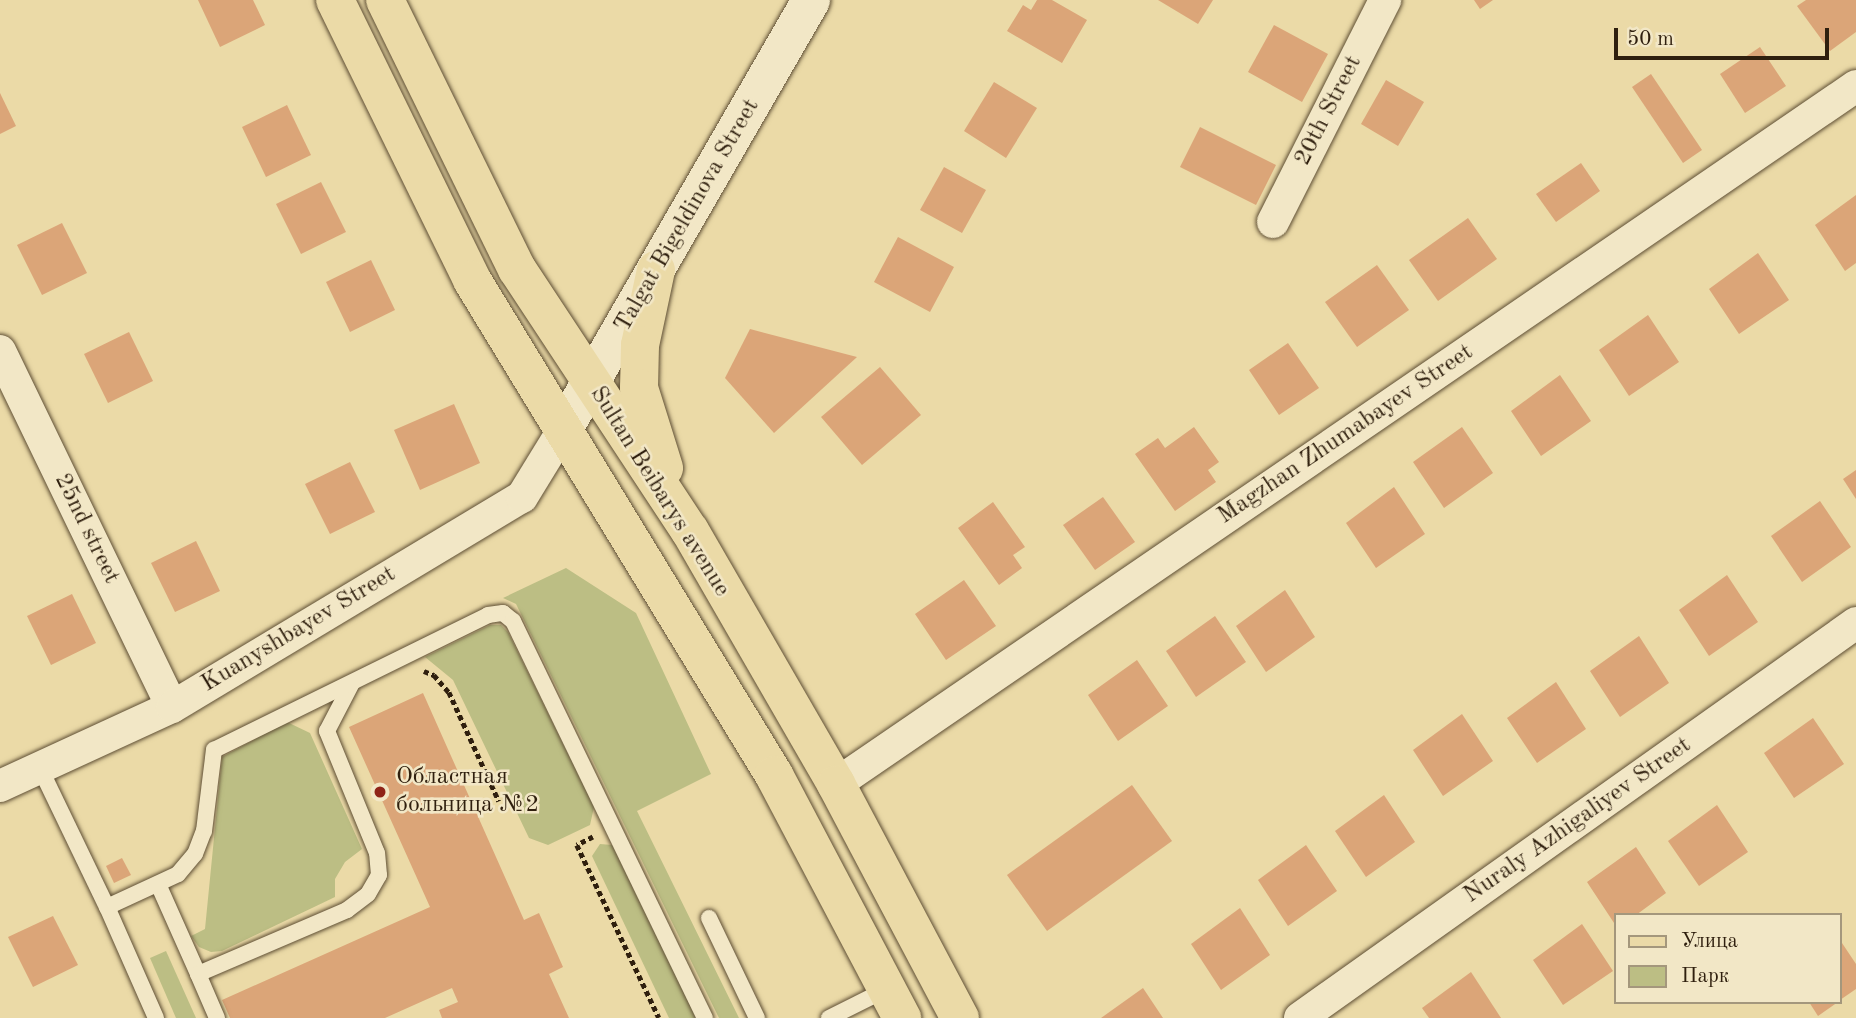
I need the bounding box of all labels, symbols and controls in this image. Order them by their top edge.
scale bar [1618,14,1833,58]
text: 50 m [1627,29,1674,50]
street label: 20th Street [1289,51,1369,171]
street label: Talgat Bigeldinova Street [609,94,767,338]
street label: Magzhan Zhumabayev Street [1213,339,1479,531]
street label: Sultan Beibarys avenue [583,382,735,602]
street label: 25nd street [47,469,125,589]
street label: Kuanyshbayev Street [197,561,401,699]
street label: Nuraly Azhigaliyev Street [1459,732,1697,910]
place label: Областная больница №2 [396,764,539,820]
marker: Областная больница №2 [370,782,390,802]
legend [1615,913,1842,1004]
text: Улица [1681,931,1738,952]
text: Парк [1681,966,1729,987]

